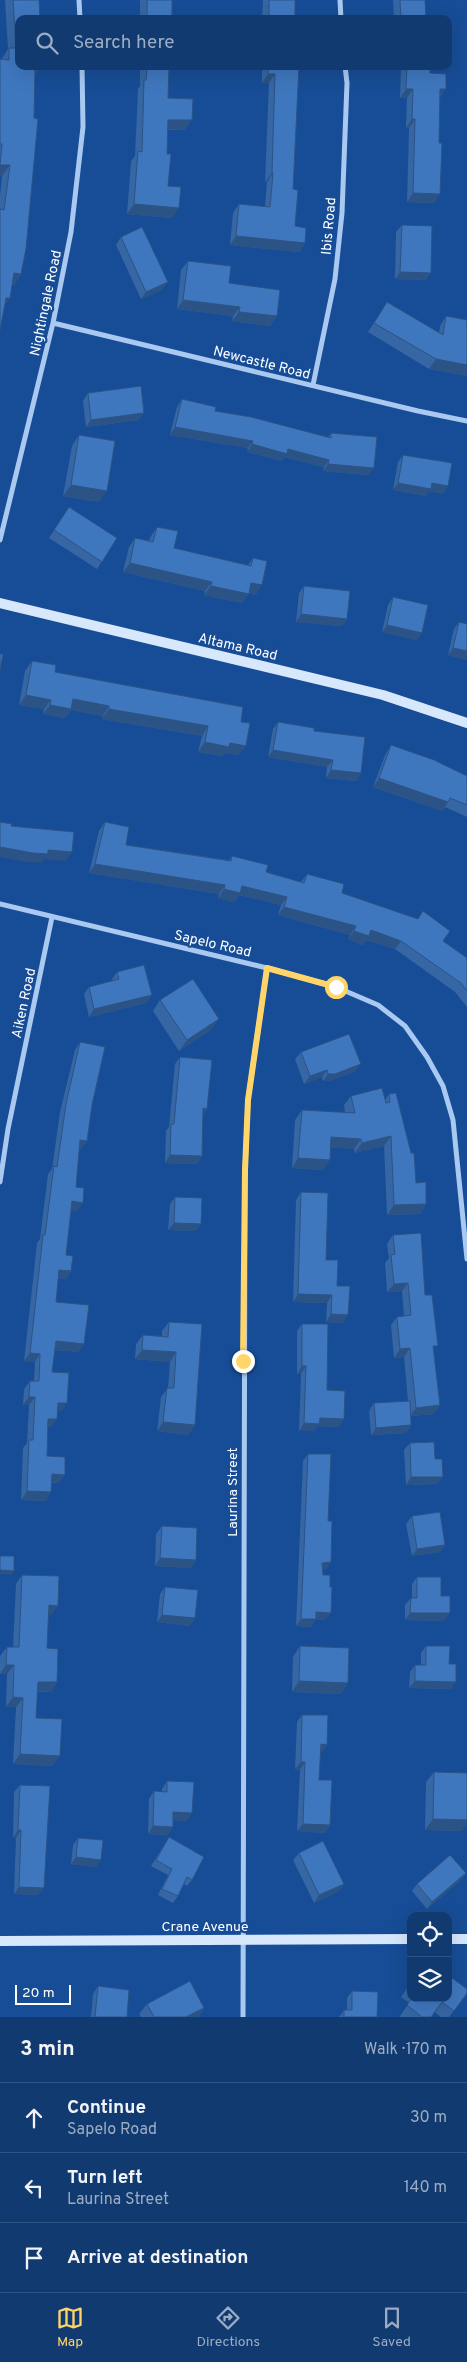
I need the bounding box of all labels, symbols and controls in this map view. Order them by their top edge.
search box [15,15,452,70]
icon: search [33,29,61,57]
text: Search here [73,31,175,55]
street label: Ibis Road [319,197,340,256]
street label: Nightingale Road [27,249,66,358]
street label: Newcastle Road [211,343,312,384]
street label: Altama Road [196,630,279,665]
street label: Sapelo Road [172,927,253,962]
street label: Aiken Road [9,967,40,1040]
route start [325,976,348,999]
route end [232,1350,255,1373]
street label: Laurina Street [225,1447,242,1537]
map controls [407,1912,452,2002]
button: locate [407,1912,452,1957]
street label: Crane Avenue [162,1919,248,1936]
button: layers [407,1957,452,2002]
scale bar [15,1982,71,2005]
text: 20 m [22,1985,55,2002]
text: 3 min [20,2036,75,2063]
text: Walk · 170 m [364,2040,447,2060]
text: Continue [67,2096,146,2120]
icon: ahead [20,2104,48,2132]
text: 30 m [410,2108,447,2128]
text: Sapelo Road [67,2120,157,2140]
text: Turn left [67,2166,143,2190]
icon: left [20,2174,48,2202]
text: 140 m [404,2178,447,2198]
text: Laurina Street [67,2190,169,2210]
icon: arrive [20,2244,48,2272]
text: Arrive at destination [67,2246,248,2270]
tab: Map [56,2304,84,2351]
tab: Directions [196,2304,260,2351]
tab: Saved [372,2304,411,2351]

